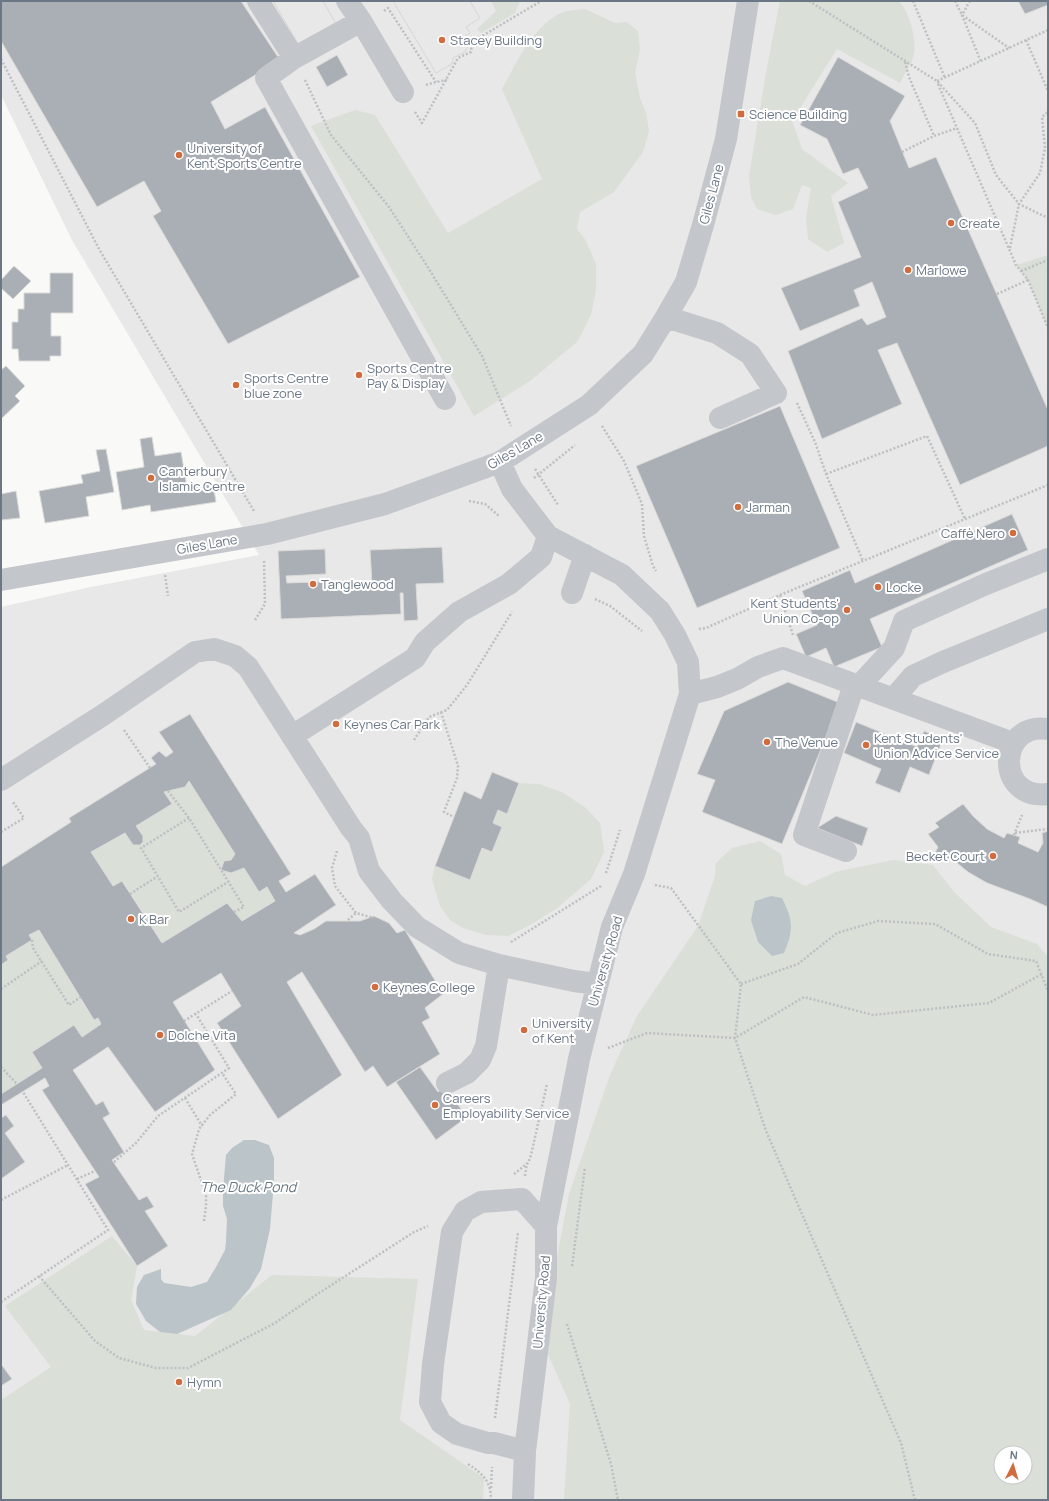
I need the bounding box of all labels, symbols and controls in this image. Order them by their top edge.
place label: Stacey Building [450,31,542,49]
marker: Stacey Building [437,35,447,45]
place label: Science Building [749,105,847,123]
marker: Science Building [736,109,746,119]
place label: University of Kent Sports Centre [187,139,302,172]
marker: University of Kent Sports Centre [174,150,184,160]
street label: Giles Lane [694,162,728,226]
place label: Create [959,214,1000,232]
marker: Create [946,218,956,228]
place label: Marlowe [916,261,967,279]
marker: Marlowe [903,265,913,275]
place label: Sports Centre Pay & Display [367,359,452,392]
place label: Sports Centre blue zone [244,369,329,402]
marker: Sports Centre Pay & Display [354,370,364,380]
marker: Sports Centre blue zone [231,380,241,390]
street label: Giles Lane [484,427,546,473]
place label: Canterbury Islamic Centre [159,462,245,495]
marker: Canterbury Islamic Centre [146,473,156,483]
place label: Jarman [746,498,790,516]
marker: Jarman [733,502,743,512]
place label: Caffè Nero [941,524,1005,542]
marker: Caffè Nero [1008,528,1018,538]
street label: Giles Lane [175,530,239,558]
place label: Tanglewood [321,575,394,593]
place label: Locke [886,578,922,596]
marker: Tanglewood [308,579,318,589]
marker: Locke [873,582,883,592]
place label: Kent Students' Union Co-op [751,594,839,627]
marker: Kent Students' Union Co-op [842,605,852,615]
place label: Keynes Car Park [344,715,440,733]
marker: Keynes Car Park [331,719,341,729]
place label: Kent Students' Union Advice Service [874,729,1000,762]
place label: The Venue [775,733,839,751]
marker: The Venue [762,737,772,747]
marker: Kent Students' Union Advice Service [861,740,871,750]
place label: Becket Court [906,847,985,865]
marker: Becket Court [988,851,998,861]
place label: K Bar [139,910,169,928]
marker: K Bar [126,914,136,924]
street label: University Road [583,914,627,1008]
place label: Keynes College [383,978,476,996]
marker: Keynes College [370,982,380,992]
place label: University of Kent [532,1014,592,1047]
marker: University of Kent [519,1025,529,1035]
place label: Dolche Vita [168,1026,236,1044]
marker: Dolche Vita [155,1030,165,1040]
place label: Careers Employability Service [443,1089,570,1122]
marker: Careers Employability Service [430,1100,440,1110]
water label: The Duck Pond [200,1177,298,1196]
street label: University Road [528,1255,554,1349]
place label: Hymn [187,1373,222,1391]
marker: Hymn [174,1377,184,1387]
north arrow [993,1445,1033,1485]
text: N [1009,1447,1019,1462]

